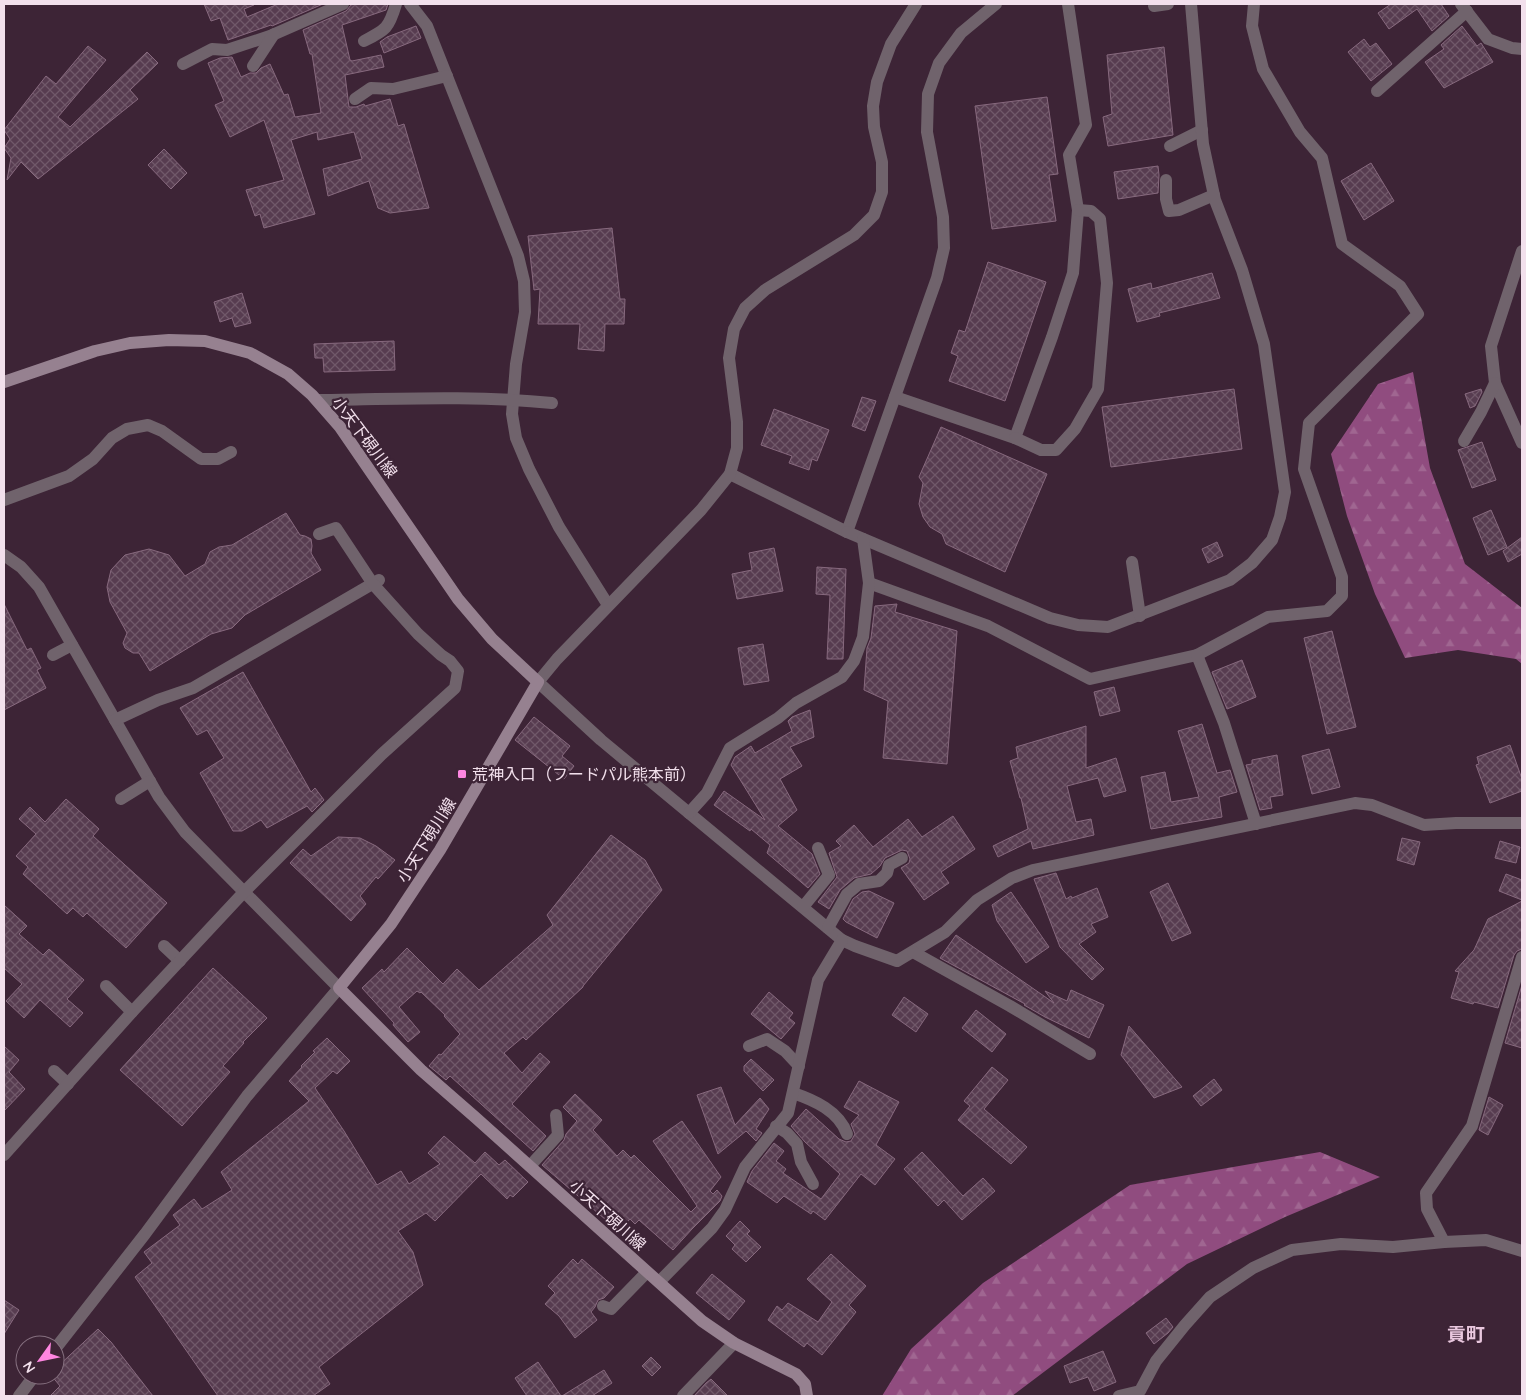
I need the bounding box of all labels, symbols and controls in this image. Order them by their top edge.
street label: 小天下硯川線 [328,393,402,481]
place label: 荒神入口（フードパル熊本前） [472,764,696,784]
marker: 荒神入口（フードパル熊本前） [456,768,468,780]
street label: 小天下硯川線 [392,794,460,886]
street label: 小天下硯川線 [566,1175,650,1255]
district label: 貢町 [1447,1322,1485,1346]
north arrow [15,1335,65,1385]
text: N [19,1358,39,1376]

